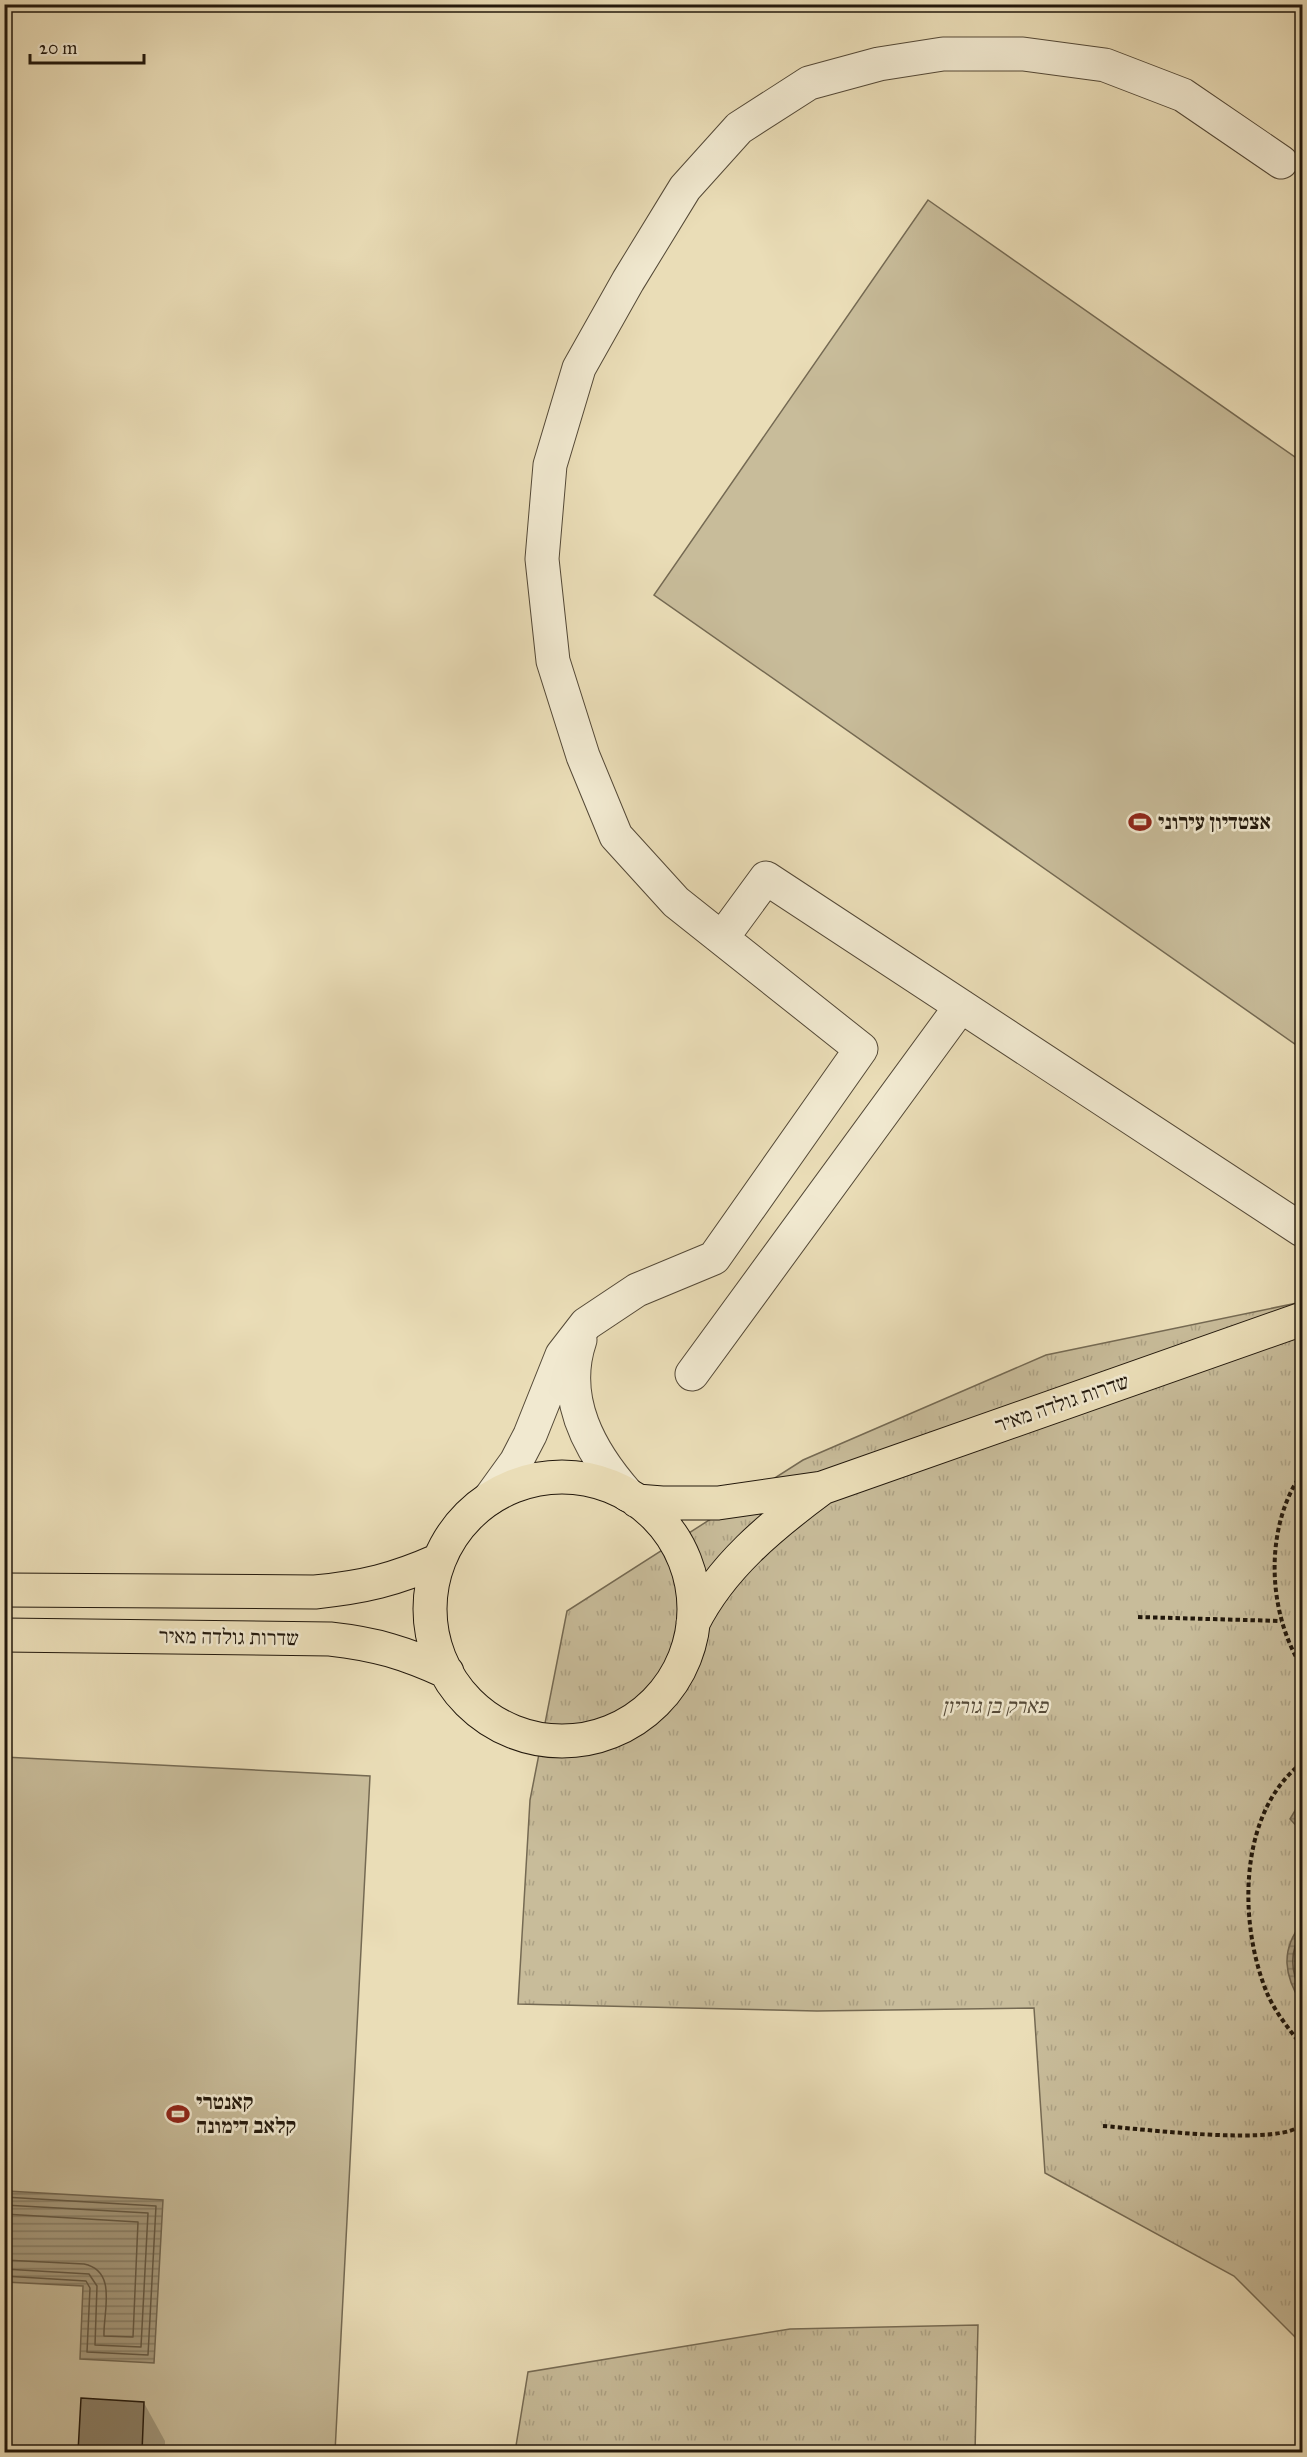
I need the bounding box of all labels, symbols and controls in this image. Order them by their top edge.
scale bar [30,27,144,65]
text: 20 m [39,37,77,59]
sports icon: אצטדיון עירוני [1127,809,1153,835]
place label: אצטדיון עירוני [1158,809,1271,835]
street label: שדרות גולדה מאיר [991,1368,1133,1438]
street label: שדרות גולדה מאיר [159,1623,299,1651]
park label: פארק בן גוריון [942,1693,1049,1719]
place label: קאנטרי קלאב דימונה [196,2089,296,2139]
sports icon: קאנטרי קלאב דימונה [165,2101,191,2127]

